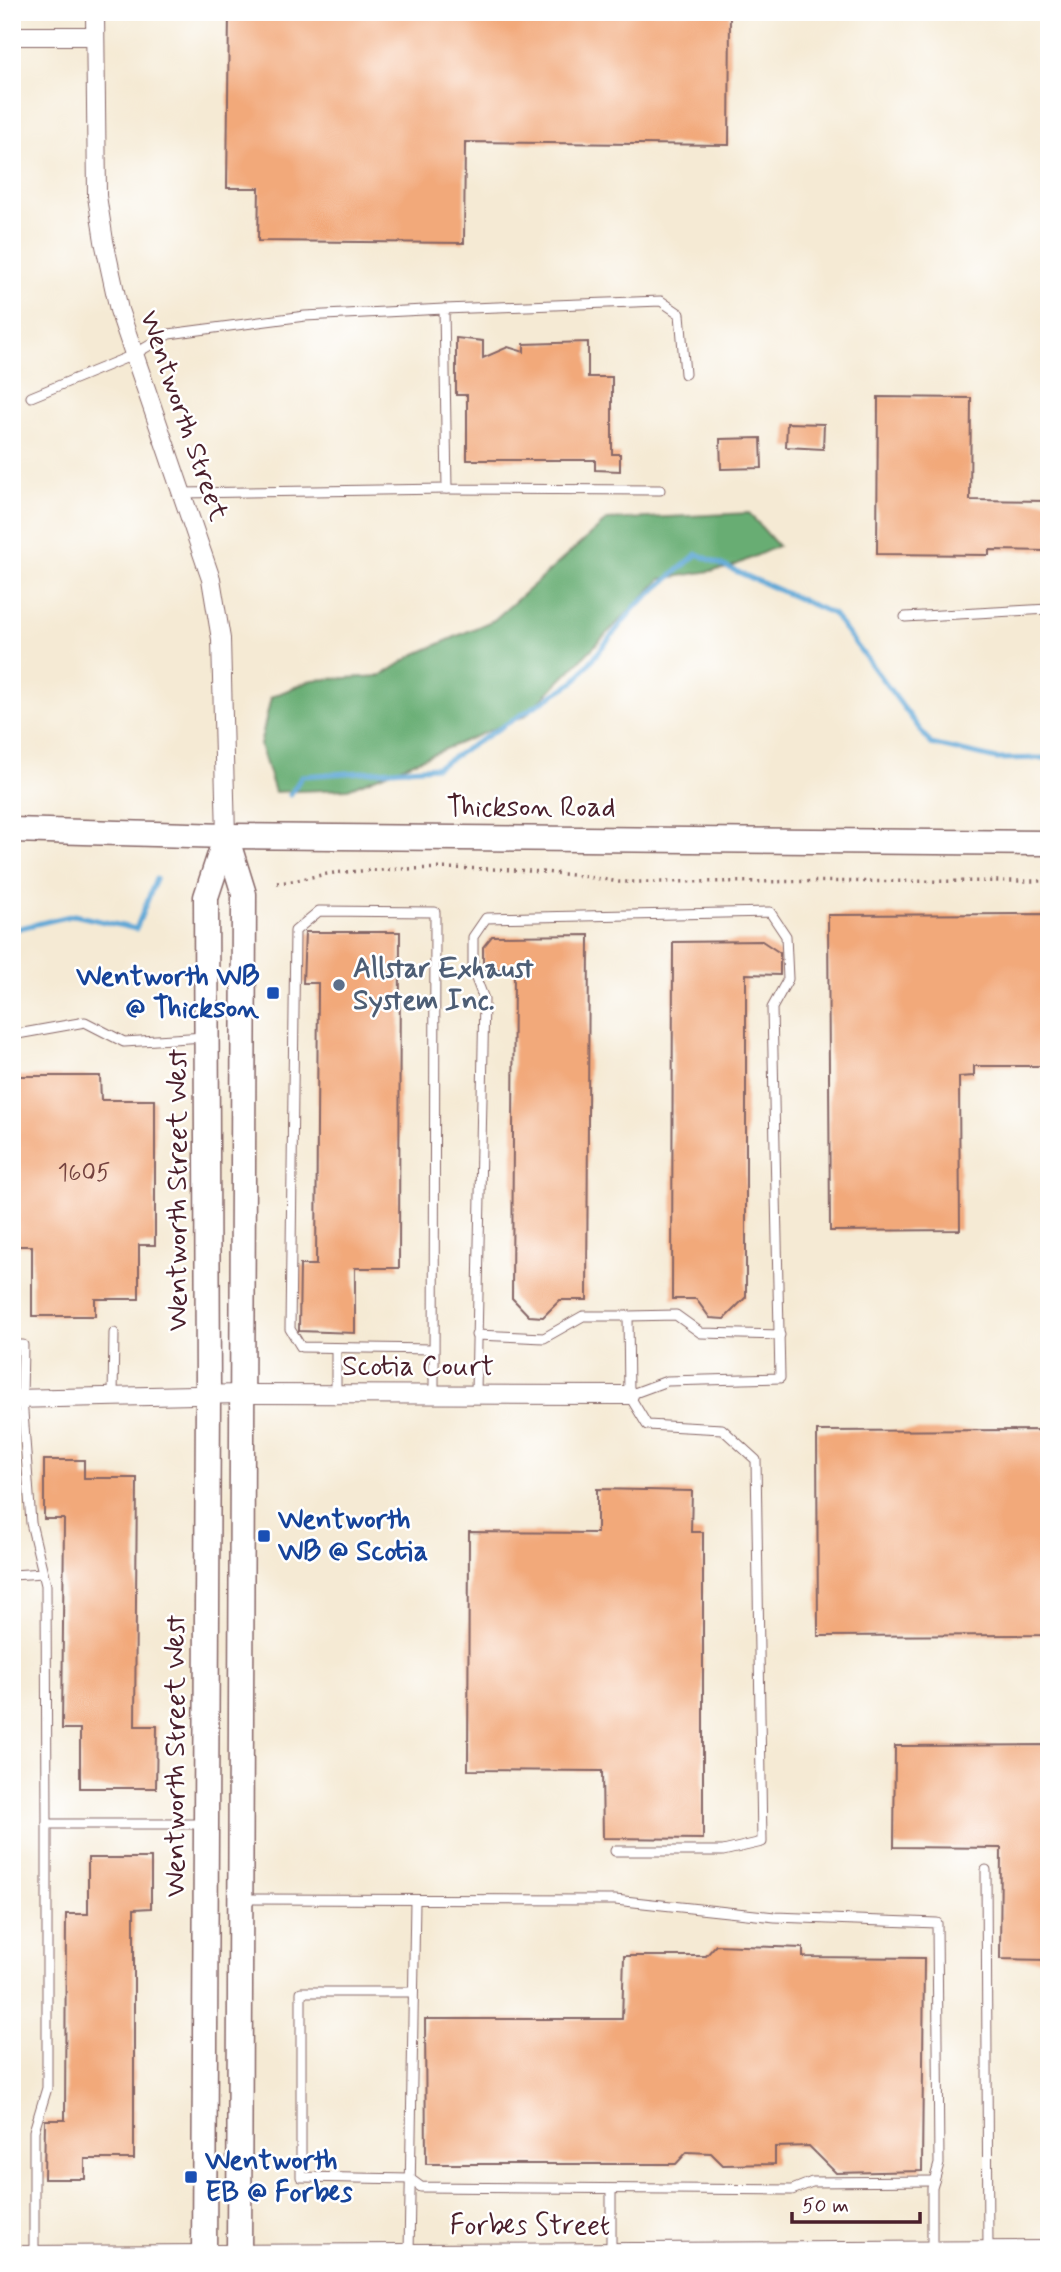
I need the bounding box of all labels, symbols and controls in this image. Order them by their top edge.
street label: Wentworth Street [130,306,237,527]
street label: Thickson Road [446,790,616,827]
place label: Allstar Exhaust System Inc. [353,951,534,1020]
place label: Wentworth WB @ Thickson [76,959,260,1028]
marker: Allstar Exhaust System Inc. [331,977,347,993]
marker: Wentworth WB @ Thickson [265,985,281,1001]
street label: Wentworth Street West [160,1048,197,1331]
house number: 1605 [58,1158,110,1189]
street label: Scotia Court [342,1349,494,1386]
place label: Wentworth WB @ Scotia [278,1502,428,1571]
marker: Wentworth WB @ Scotia [256,1528,272,1544]
street label: Wentworth Street West [158,1614,195,1897]
place label: Wentworth EB @ Forbes [205,2143,353,2212]
marker: Wentworth EB @ Forbes [183,2169,199,2185]
scale bar [792,2181,919,2225]
text: 50 m [802,2192,849,2220]
street label: Forbes Street [450,2208,610,2245]

